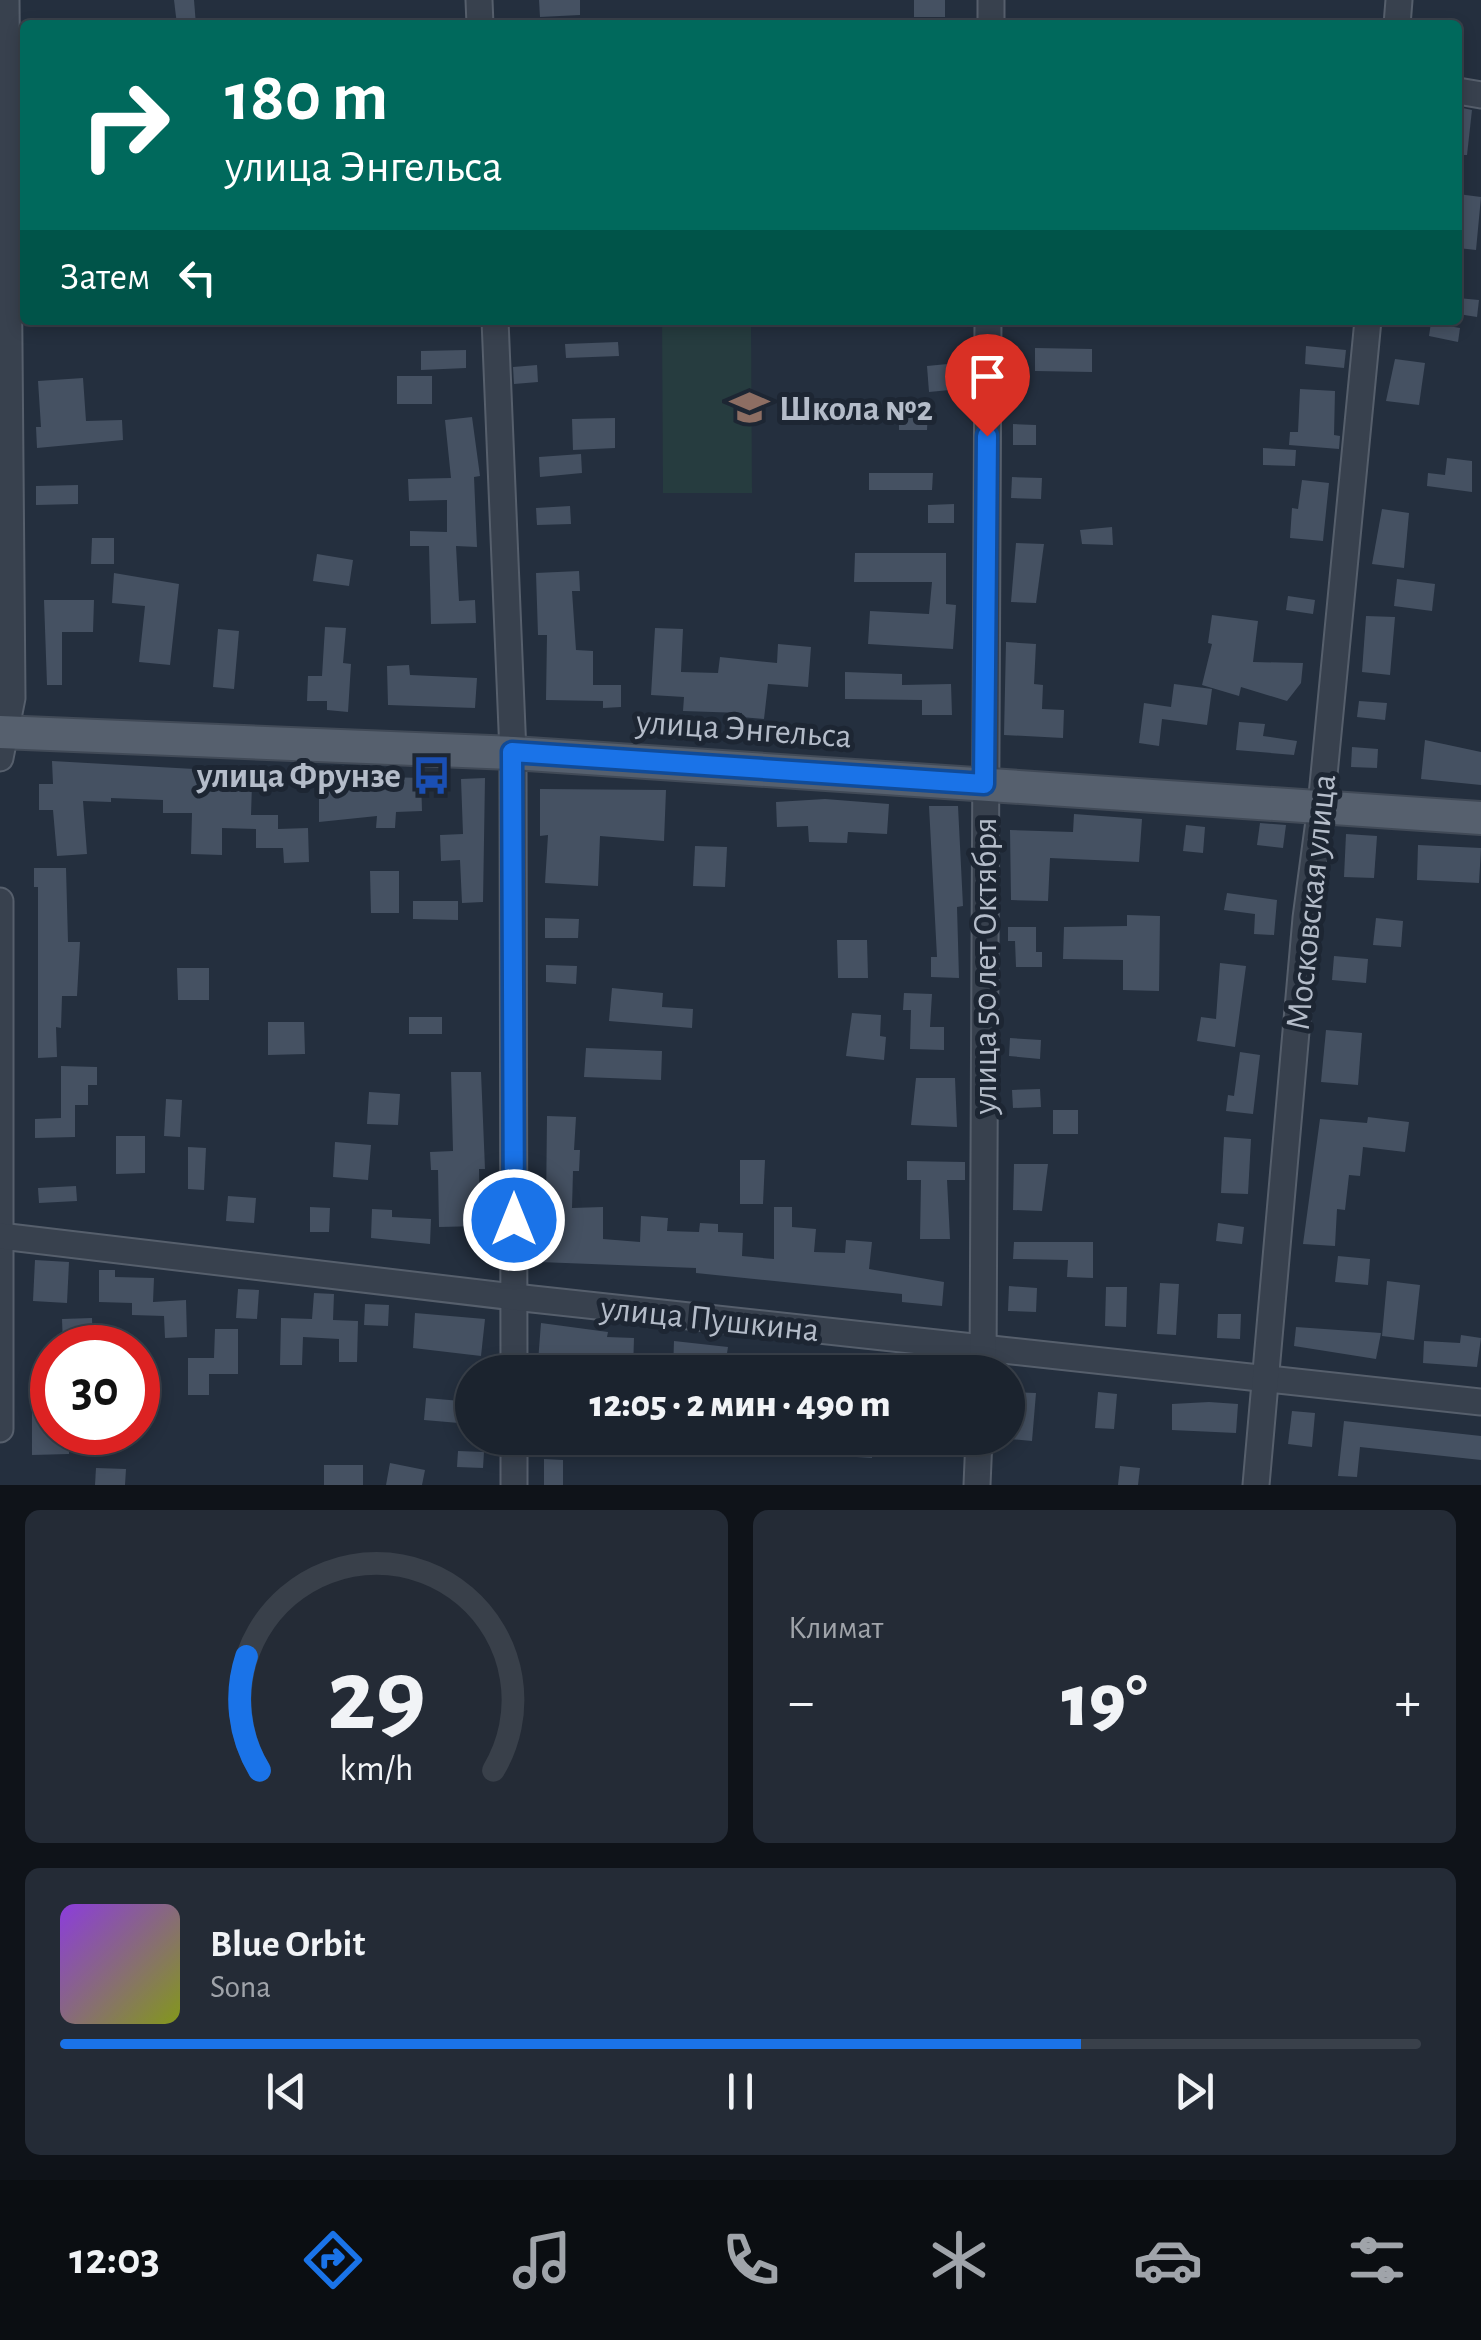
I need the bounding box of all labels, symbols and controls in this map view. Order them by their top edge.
icon: right [60,60,190,190]
text: 180 m [225,63,388,133]
text: улица Энгельса [225,145,503,190]
icon: left [170,250,225,305]
text: Затем [60,259,150,297]
pin [945,334,1030,437]
icon: arrive [960,349,1015,404]
school or university icon: Школа №2 [728,387,770,429]
place label: Школа №2 [779,392,933,427]
street label: улица Энгельса [634,704,853,754]
bus stop icon: улица Фрунзе [410,754,452,796]
place label: улица Фрунзе [196,759,401,794]
street label: Московская улица [1281,772,1342,1032]
street label: улица 50 лет Октября [968,817,1003,1116]
position arrow [462,1168,566,1272]
street label: улица Пушкина [598,1291,821,1348]
speed limit sign: 30 [30,1325,160,1455]
text: 12:05 · 2 мин · 490 m [590,1386,890,1424]
text: Климат [788,1612,883,1644]
text: 29 [327,1645,426,1749]
text: 19° [1061,1665,1148,1740]
text: − [788,1675,814,1730]
text: + [1395,1675,1421,1730]
text: km/h [340,1751,413,1787]
text: Blue Orbit [210,1926,365,1964]
text: Sona [210,1971,271,2003]
icon: previous [259,2064,314,2119]
icon: pause [713,2064,768,2119]
icon: next [1167,2064,1222,2119]
icon: directions [298,2225,368,2295]
icon: music [507,2225,577,2295]
icon: phone [716,2225,786,2295]
icon: climate [924,2225,994,2295]
icon: car [1133,2225,1203,2295]
icon: filters [1342,2225,1412,2295]
text: 12:03 [69,2237,160,2282]

